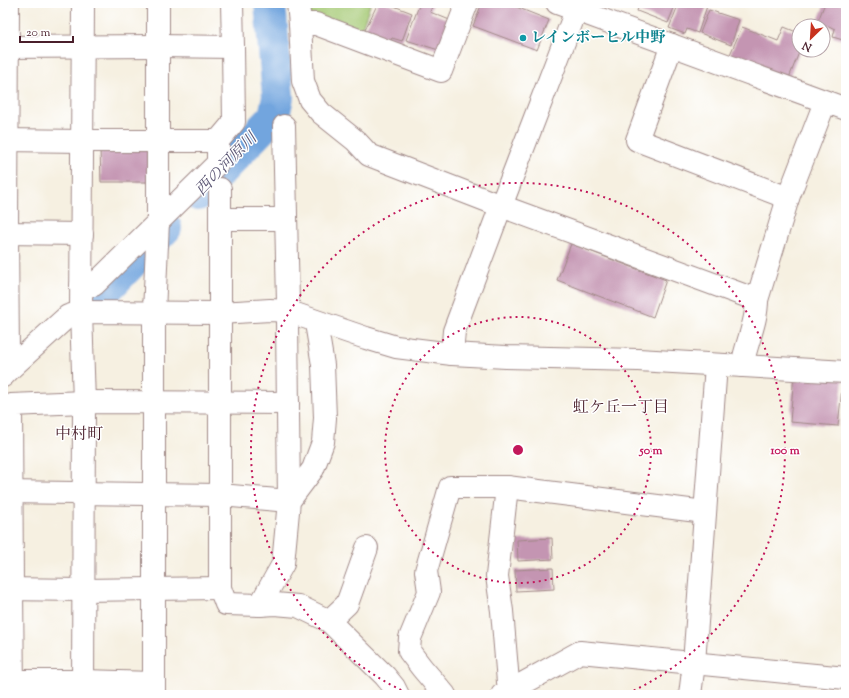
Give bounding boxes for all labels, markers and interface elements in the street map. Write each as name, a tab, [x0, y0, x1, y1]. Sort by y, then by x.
scale bar	[20, 18, 73, 44]
north arrow	[791, 18, 831, 58]
text: 20 m	[26, 24, 51, 42]
place label: レインボーヒル中野	[531, 28, 666, 49]
marker: レインボーヒル中野	[518, 33, 528, 43]
text: N	[800, 37, 815, 56]
water label: 西の河原川	[191, 127, 264, 202]
district label: 虹ケ丘一丁目	[573, 397, 669, 420]
district label: 中村町	[55, 424, 103, 447]
text: 50 m	[639, 442, 663, 460]
text: 100 m	[769, 442, 800, 460]
centre of rings	[511, 443, 525, 457]

